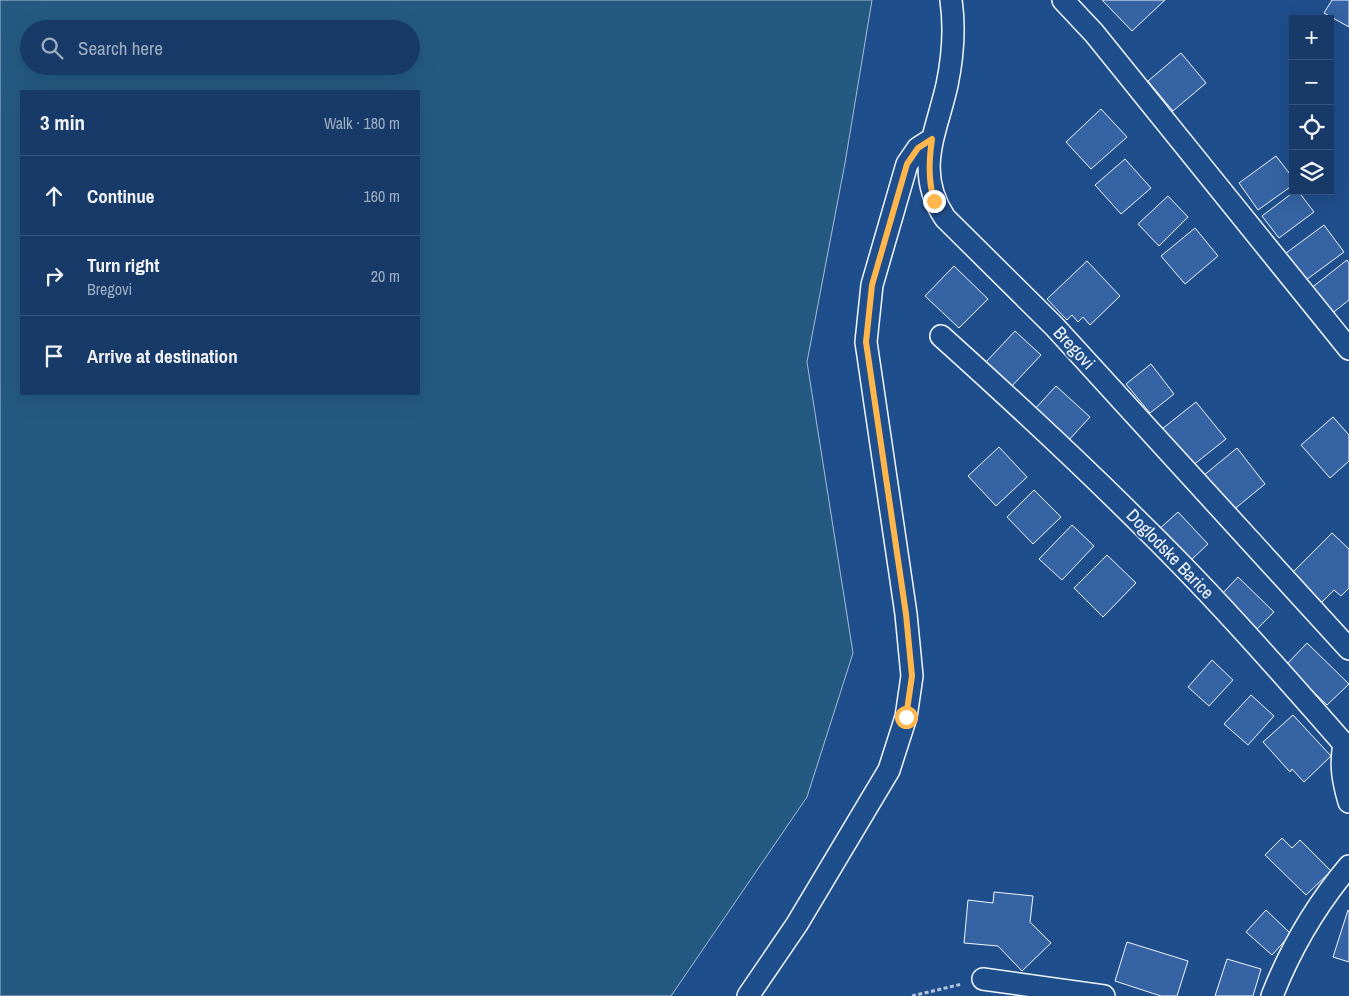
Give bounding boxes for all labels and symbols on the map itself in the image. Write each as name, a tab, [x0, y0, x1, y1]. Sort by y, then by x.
route end	[923, 190, 946, 213]
street label: Bregovi	[1048, 321, 1101, 375]
street label: Doglodske Barice	[1121, 503, 1220, 604]
route start	[895, 706, 918, 729]

